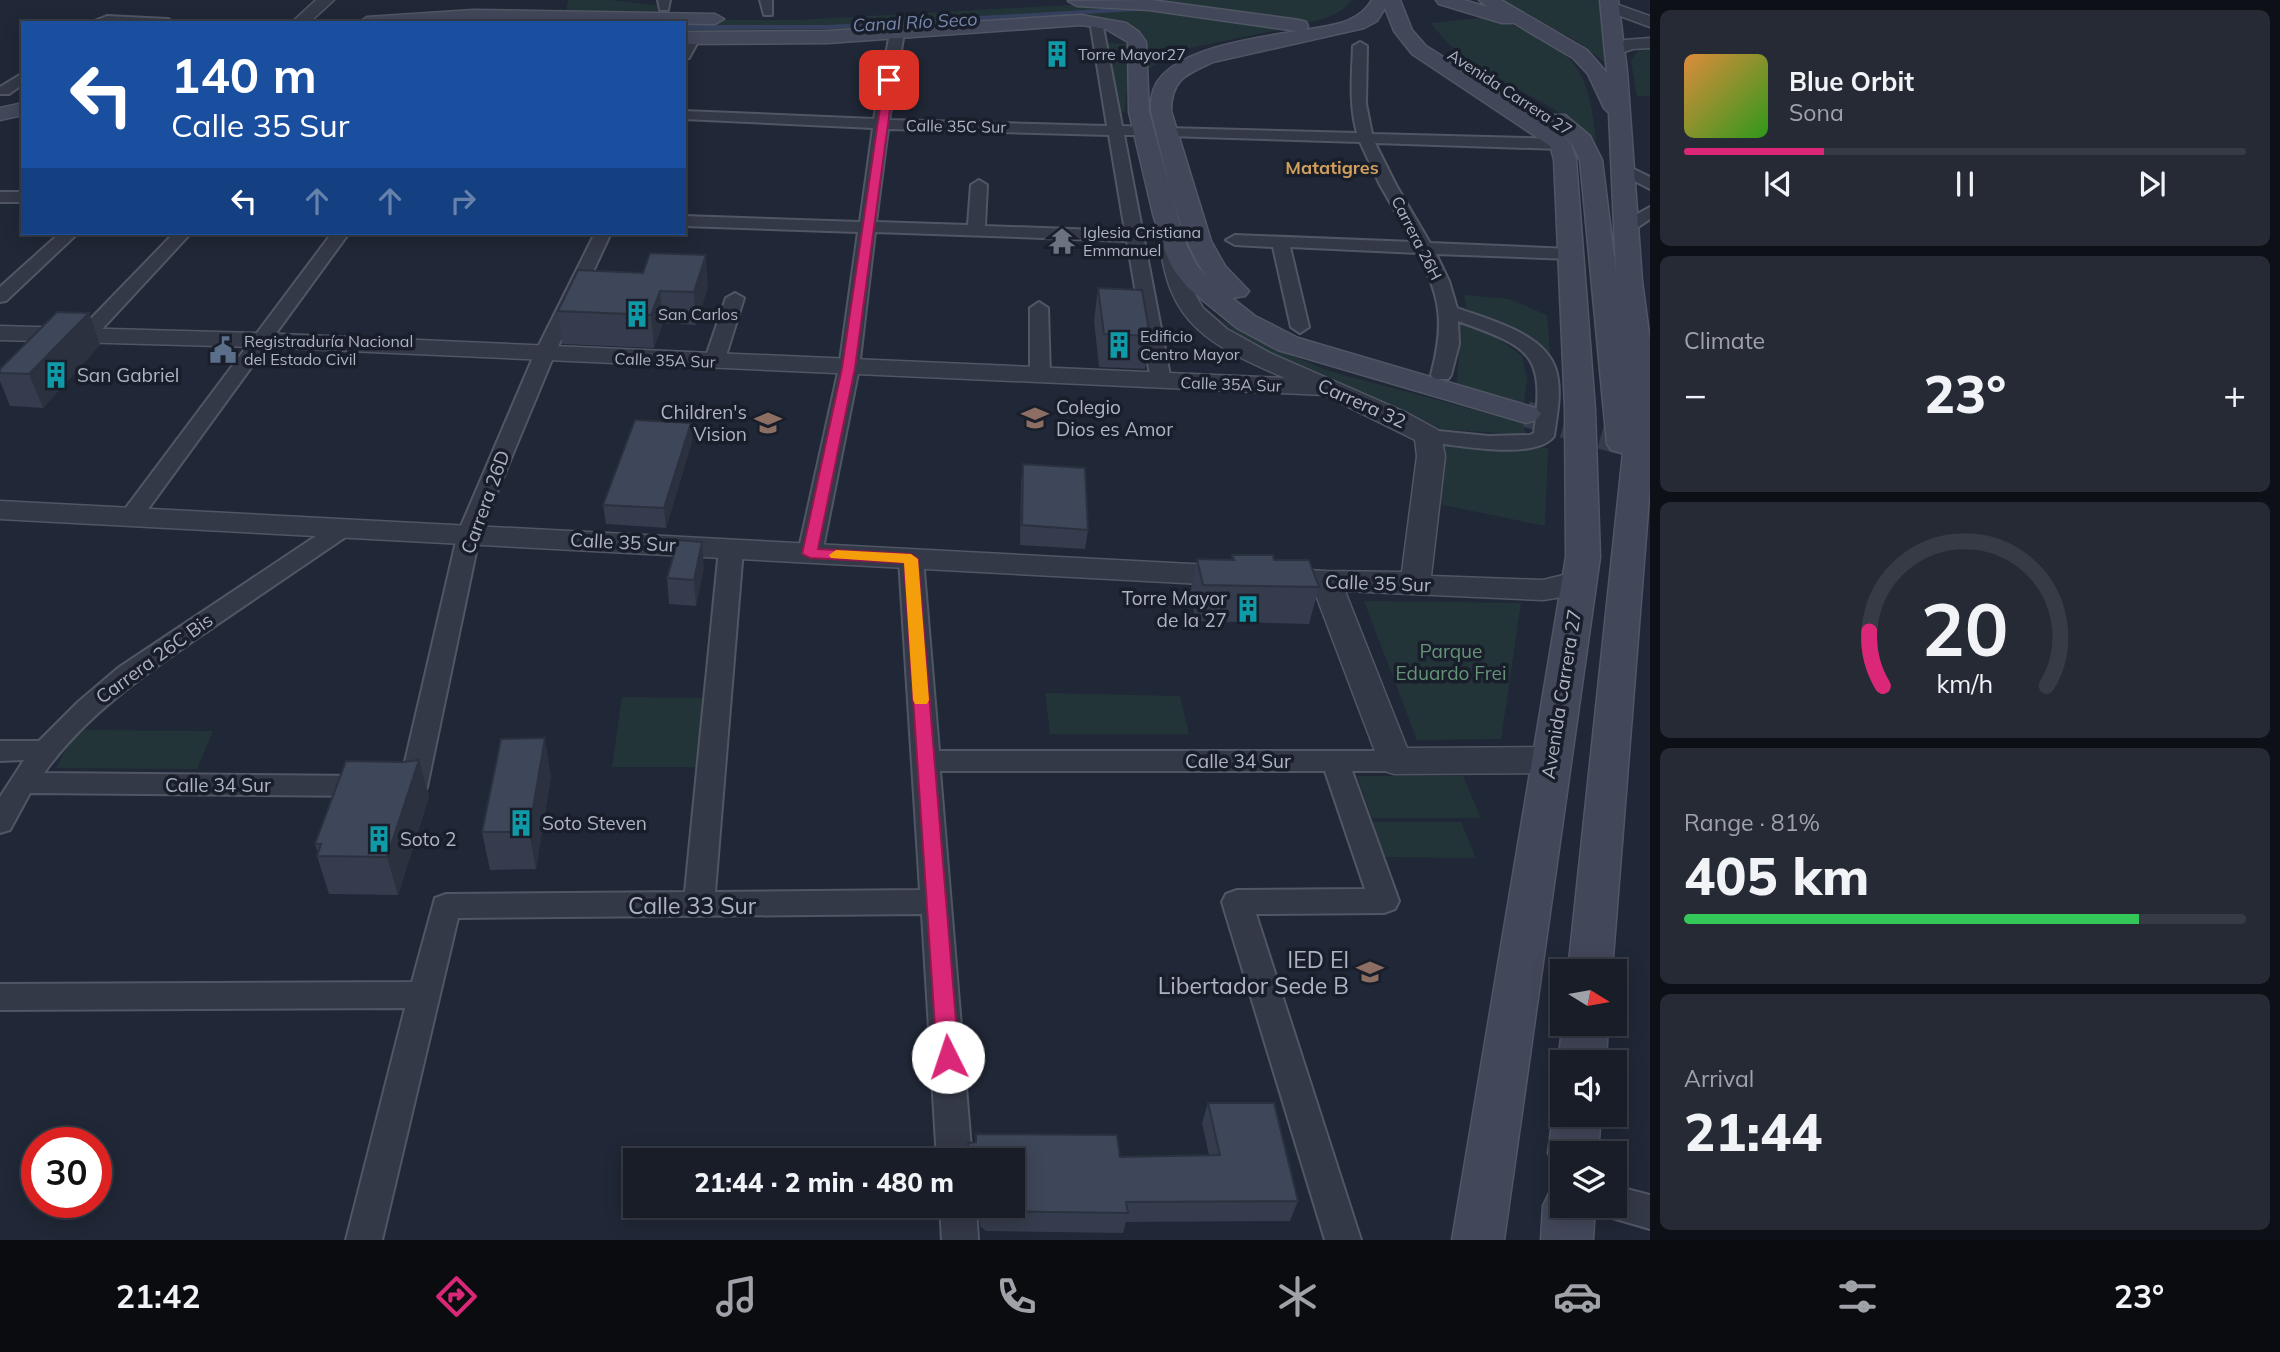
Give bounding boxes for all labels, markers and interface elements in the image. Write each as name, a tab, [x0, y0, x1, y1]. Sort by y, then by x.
water label: Canal Río Seco	[852, 7, 978, 37]
building icon: Torre Mayor27	[1042, 39, 1072, 69]
text: 140 m	[171, 44, 317, 105]
place label: Torre Mayor27	[1078, 44, 1186, 64]
street label: Avenida Carrera 27	[1444, 44, 1576, 140]
icon: left	[56, 49, 147, 140]
pin	[859, 50, 919, 110]
icon: arrive	[870, 61, 908, 99]
text: Blue Orbit	[1789, 65, 1914, 98]
text: Sona	[1789, 98, 1844, 127]
text: Calle 35 Sur	[171, 105, 349, 145]
street label: Calle 35C Sur	[906, 115, 1006, 137]
district label: Matatigres	[1285, 156, 1379, 179]
icon: previous	[1759, 165, 1797, 203]
icon: pause	[1946, 165, 1984, 203]
icon: next	[2133, 165, 2171, 203]
icon: left	[225, 182, 263, 220]
icon: ahead	[298, 182, 336, 220]
icon: ahead	[371, 182, 409, 220]
icon: right	[444, 182, 482, 220]
street label: Carrera 26H	[1387, 193, 1447, 283]
place label: Iglesia Cristiana Emmanuel	[1083, 222, 1201, 260]
temple icon: Iglesia Cristiana Emmanuel	[1047, 226, 1077, 256]
building icon: San Carlos	[622, 299, 652, 329]
place label: San Carlos	[658, 304, 738, 324]
place label: Edificio Centro Mayor	[1140, 326, 1240, 364]
text: Climate	[1684, 326, 1765, 355]
building icon: Edificio Centro Mayor	[1104, 330, 1134, 360]
place label: Registraduría Nacional del Estado Civil	[244, 331, 413, 369]
public building icon: Registraduría Nacional del Estado Civil	[208, 335, 238, 365]
street label: Calle 35A Sur	[614, 348, 716, 372]
building icon: San Gabriel	[41, 360, 71, 390]
text: 23°	[1924, 361, 2006, 426]
place label: San Gabriel	[77, 363, 179, 387]
text: −	[1684, 370, 1707, 418]
text: +	[2223, 370, 2246, 418]
street label: Calle 35A Sur	[1180, 372, 1282, 396]
street label: Carrera 32	[1314, 373, 1410, 433]
place label: Colegio Dios es Amor	[1056, 395, 1173, 441]
place label: Children's Vision	[661, 400, 747, 446]
school or university icon: Colegio Dios es Amor	[1020, 403, 1050, 433]
school or university icon: Children's Vision	[753, 408, 783, 438]
street label: Carrera 26D	[455, 447, 515, 557]
street label: Calle 35 Sur	[569, 527, 677, 557]
street label: Calle 35 Sur	[1325, 569, 1431, 597]
text: 20	[1921, 583, 2009, 674]
place label: Torre Mayor de la 27	[1122, 586, 1227, 632]
building icon: Torre Mayor de la 27	[1233, 594, 1263, 624]
street label: Carrera 26C Bis	[91, 607, 217, 709]
street label: Avenida Carrera 27	[1536, 608, 1586, 780]
park label: Parque Eduardo Frei	[1396, 639, 1506, 685]
text: km/h	[1937, 668, 1993, 699]
street label: Calle 34 Sur	[1185, 749, 1291, 773]
street label: Calle 34 Sur	[165, 773, 271, 797]
building icon: Soto Steven	[506, 808, 536, 838]
text: Range · 81%	[1684, 808, 1820, 837]
place label: Soto Steven	[542, 811, 647, 835]
building icon: Soto 2	[364, 824, 394, 854]
place label: Soto 2	[400, 827, 456, 851]
text: 405 km	[1684, 843, 1869, 908]
street label: Calle 33 Sur	[628, 891, 757, 920]
place label: IED El Libertador Sede B	[1158, 945, 1349, 1000]
school or university icon: IED El Libertador Sede B	[1355, 957, 1385, 987]
north arrow	[1550, 959, 1628, 1036]
map controls	[1550, 959, 1627, 1218]
position arrow	[911, 1020, 985, 1094]
button: sound	[1550, 1050, 1627, 1127]
text: Arrival	[1684, 1064, 1754, 1093]
text: 21:44	[1684, 1099, 1822, 1164]
speed limit sign: 30	[21, 1127, 112, 1218]
button: layers	[1550, 1141, 1627, 1218]
text: 21:44 · 2 min · 480 m	[694, 1166, 954, 1199]
icon: directions	[432, 1272, 481, 1321]
icon: music	[712, 1272, 761, 1321]
icon: phone	[992, 1272, 1041, 1321]
icon: climate	[1273, 1272, 1322, 1321]
icon: car	[1553, 1272, 1602, 1321]
icon: filters	[1833, 1272, 1882, 1321]
text: 21:42	[116, 1276, 200, 1316]
text: 23°	[2114, 1276, 2164, 1316]

